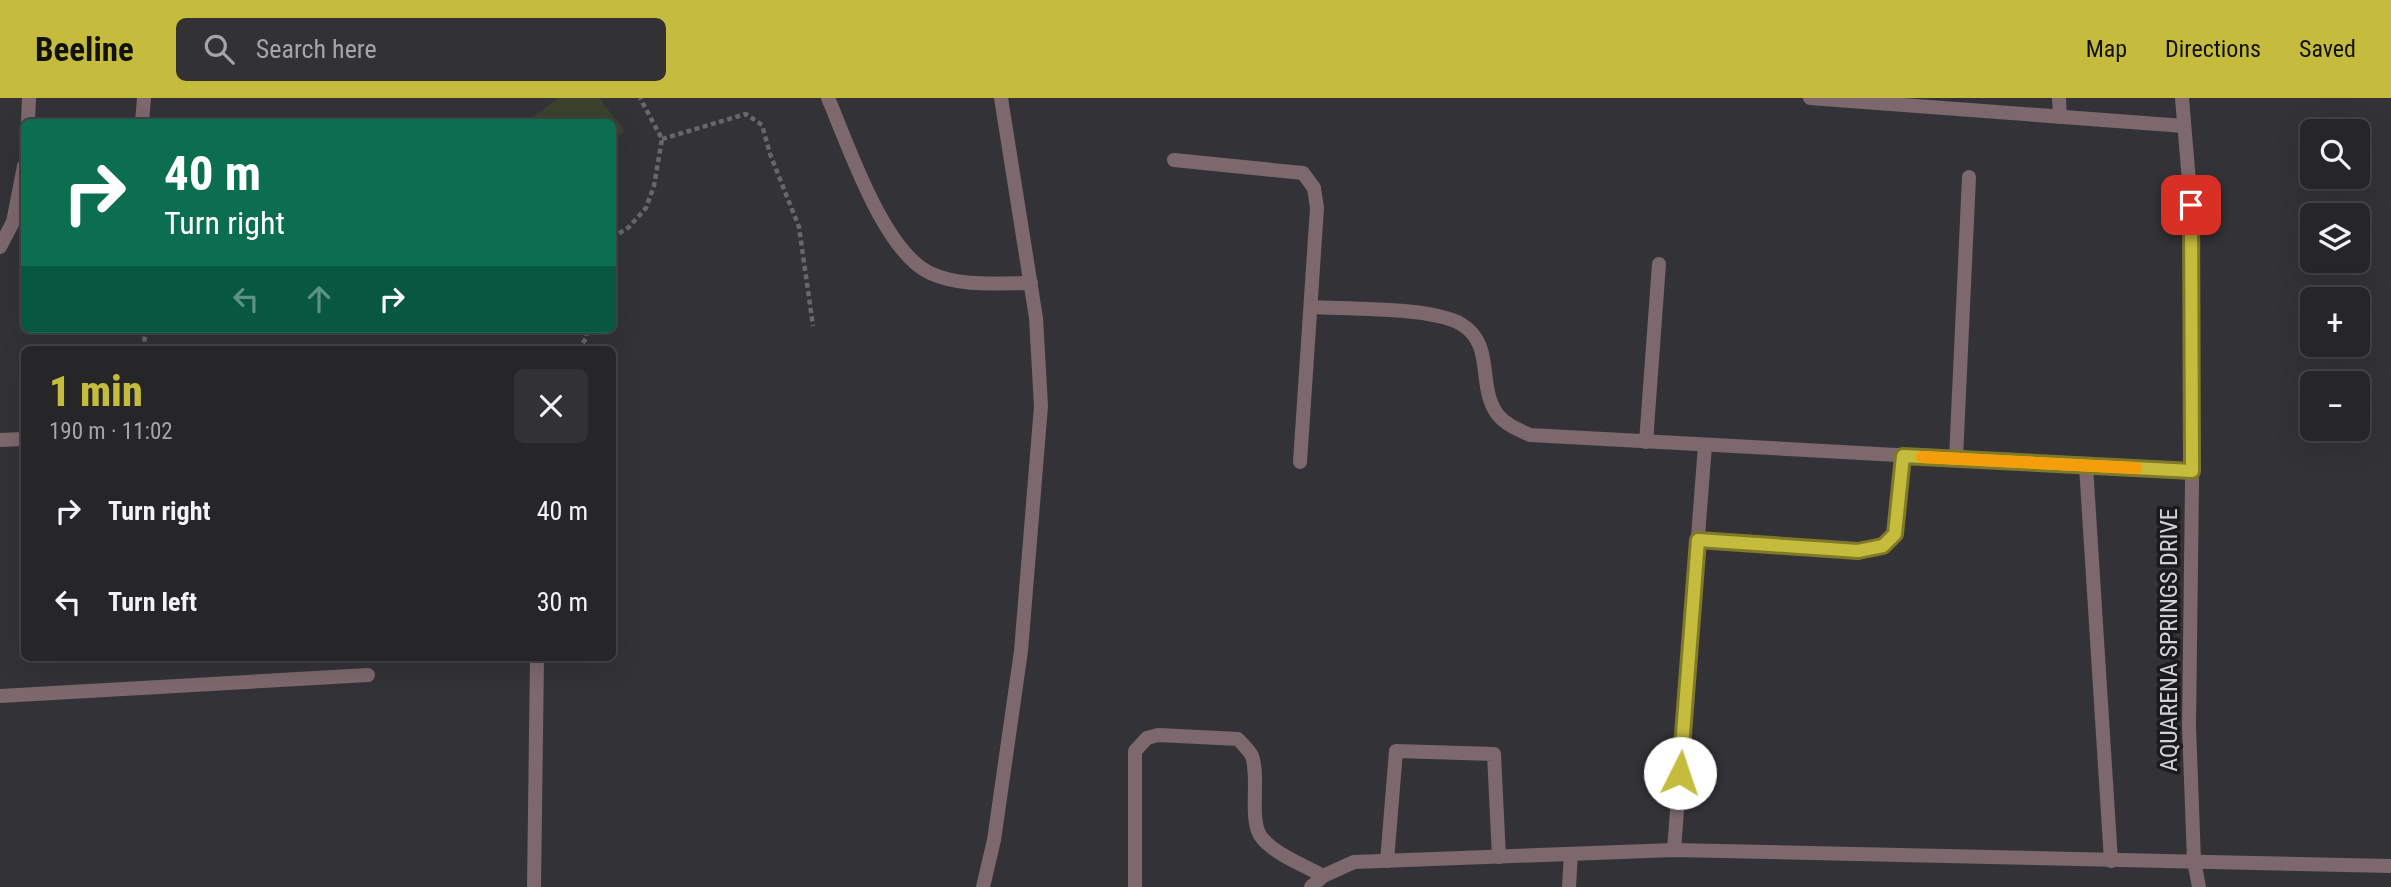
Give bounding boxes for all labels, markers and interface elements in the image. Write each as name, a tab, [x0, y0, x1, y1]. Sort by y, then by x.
search box	[176, 18, 666, 81]
text: Beeline	[35, 30, 134, 69]
icon: search	[200, 30, 238, 68]
text: Search here	[256, 34, 377, 64]
text: Map	[2086, 35, 2127, 63]
text: Directions	[2165, 35, 2261, 63]
text: Saved	[2299, 35, 2356, 63]
map controls	[2300, 119, 2370, 441]
button: search	[2300, 119, 2370, 189]
text: 40 m	[164, 145, 261, 202]
icon: right	[49, 147, 140, 238]
pin	[2161, 175, 2221, 235]
icon: arrive	[2172, 186, 2210, 224]
button: layers	[2300, 203, 2370, 273]
text: Turn right	[164, 204, 285, 242]
icon: left	[227, 280, 265, 318]
icon: ahead	[300, 280, 338, 318]
icon: right	[373, 280, 411, 318]
button: +	[2300, 287, 2370, 357]
text: 1 min	[49, 367, 143, 416]
button: close	[514, 369, 588, 443]
button: −	[2300, 371, 2370, 441]
text: 190 m · 11:02	[49, 418, 173, 445]
icon: right	[49, 492, 87, 530]
text: Turn right	[108, 496, 210, 526]
text: 40 m	[537, 496, 588, 526]
street label: AQUARENA SPRINGS DRIVE	[2155, 508, 2183, 772]
icon: left	[49, 583, 87, 621]
text: Turn left	[108, 587, 197, 617]
text: 30 m	[537, 587, 588, 617]
position arrow	[1643, 736, 1717, 810]

